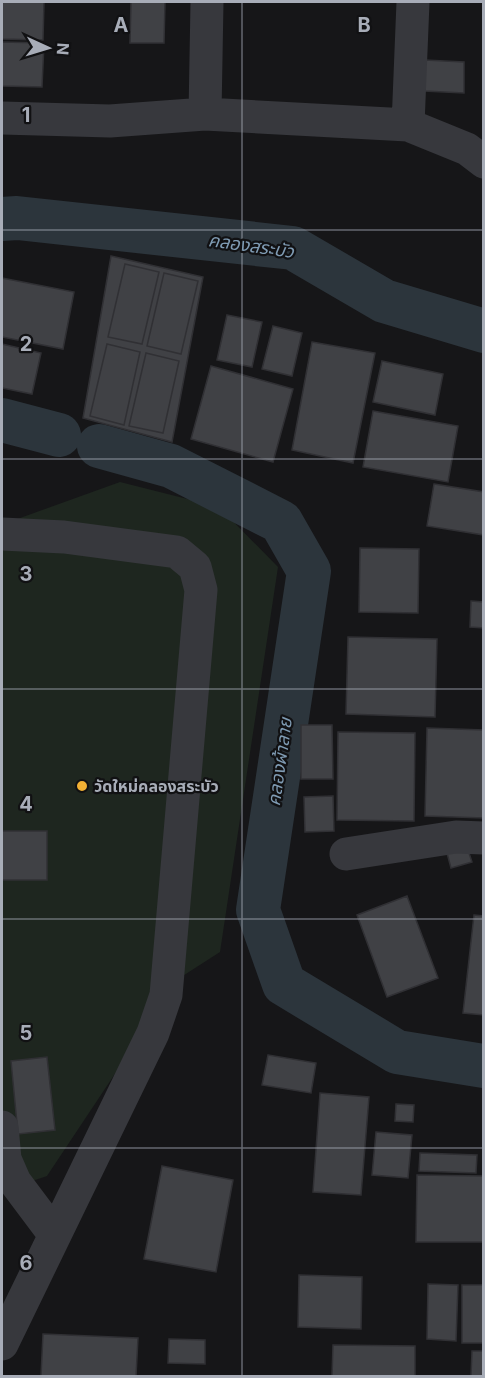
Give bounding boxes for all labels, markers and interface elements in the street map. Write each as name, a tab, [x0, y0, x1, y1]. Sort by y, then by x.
text: A	[114, 13, 129, 37]
text: B	[357, 13, 371, 37]
north arrow	[18, 18, 78, 78]
text: N	[53, 42, 73, 56]
text: 1	[22, 103, 30, 127]
water label: คลองสระบัว	[207, 229, 296, 262]
text: 2	[20, 332, 32, 356]
text: 3	[20, 562, 32, 586]
water label: คลองผ้าลาย	[263, 715, 296, 807]
place label: วัดใหม่คลองสระบัว	[94, 776, 219, 796]
marker: วัดใหม่คลองสระบัว	[75, 779, 89, 793]
text: 4	[19, 792, 33, 816]
text: 5	[20, 1021, 32, 1045]
text: 6	[20, 1251, 33, 1275]

